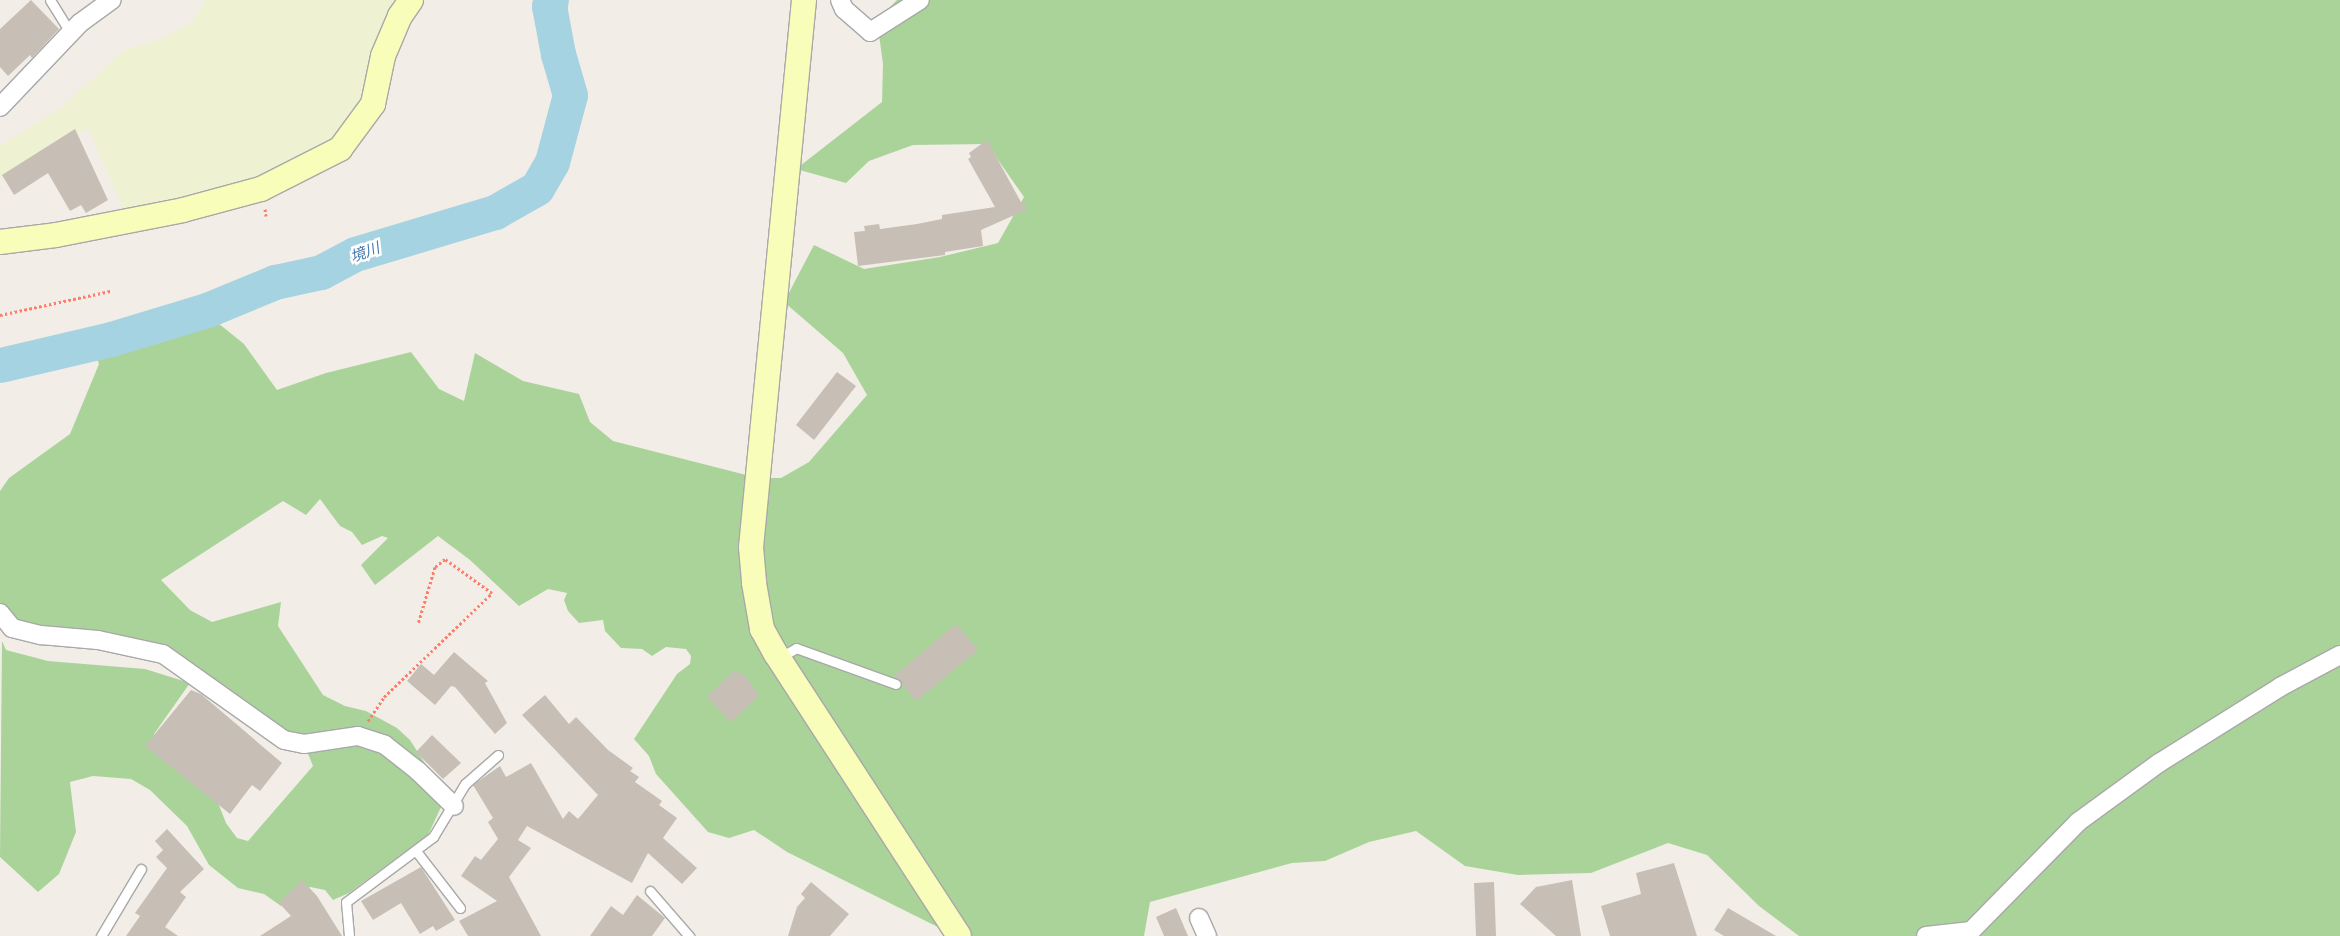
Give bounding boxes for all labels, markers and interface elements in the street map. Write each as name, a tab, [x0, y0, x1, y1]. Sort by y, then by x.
water label: 境川	[348, 239, 382, 267]

